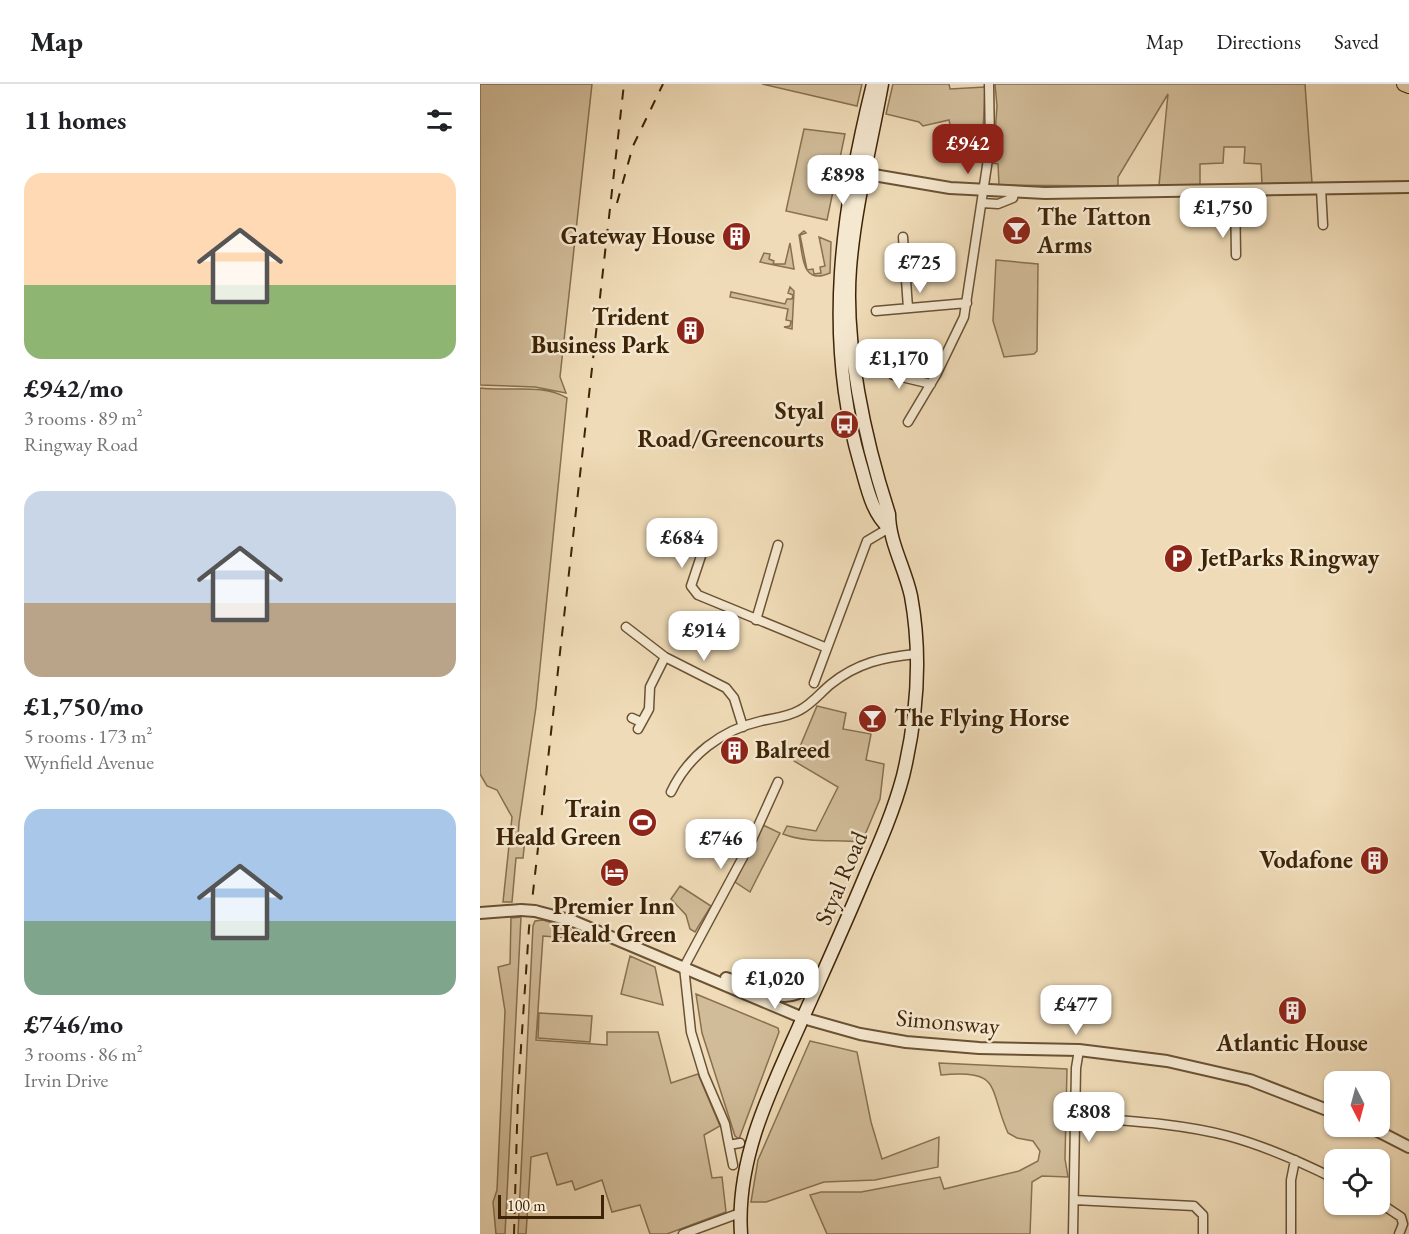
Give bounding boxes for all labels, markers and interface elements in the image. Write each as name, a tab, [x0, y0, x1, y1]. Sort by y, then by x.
text: Map	[30, 23, 83, 59]
text: Map	[1146, 28, 1183, 55]
text: Directions	[1216, 28, 1301, 55]
text: Saved	[1334, 28, 1379, 55]
text: 11 homes	[24, 103, 126, 137]
icon: filters	[423, 104, 456, 137]
pin: £942	[932, 124, 1004, 175]
text: £942	[946, 130, 990, 156]
pin: £898	[807, 155, 879, 206]
text: £898	[821, 161, 865, 187]
pin: £1,750	[1174, 188, 1272, 239]
text: £1,750	[1194, 194, 1252, 220]
place label: The Tatton Arms	[1036, 201, 1152, 260]
icon: home	[186, 212, 294, 320]
bar icon: The Tatton Arms	[1000, 215, 1032, 247]
place label: Gateway House	[561, 220, 715, 252]
building icon: Gateway House	[720, 220, 752, 252]
pin: £725	[884, 243, 956, 294]
text: £725	[898, 249, 942, 275]
place label: Trident Business Park	[531, 301, 670, 360]
building icon: Trident Business Park	[674, 315, 706, 347]
pin: £1,170	[850, 339, 948, 390]
text: £1,170	[870, 345, 928, 371]
text: £942/mo	[24, 371, 123, 405]
place label: Styal Road/Greencourts	[637, 395, 824, 454]
text: 3 rooms · 89 m²	[24, 405, 143, 431]
bus stop icon: Styal Road/Greencourts	[829, 409, 861, 441]
text: Ringway Road	[24, 431, 138, 457]
pin: £684	[646, 518, 718, 569]
text: £684	[660, 524, 704, 550]
icon: home	[186, 530, 294, 638]
parking icon: JetParks Ringway	[1163, 542, 1195, 574]
place label: JetParks Ringway	[1198, 542, 1380, 574]
pin: £914	[668, 611, 740, 662]
text: £914	[682, 617, 726, 643]
text: £1,750/mo	[24, 689, 143, 723]
bar icon: The Flying Horse	[857, 702, 889, 734]
place label: The Flying Horse	[894, 702, 1069, 734]
text: 5 rooms · 173 m²	[24, 723, 152, 749]
building icon: Balreed	[718, 734, 750, 766]
place label: Balreed	[755, 734, 831, 765]
text: Wynfield Avenue	[24, 749, 154, 775]
place label: Train Heald Green	[496, 793, 621, 852]
sports icon: Train Heald Green	[626, 807, 658, 839]
pin: £746	[685, 819, 757, 870]
text: £746	[699, 825, 743, 851]
street label: Styal Road	[807, 825, 875, 930]
place label: Vodafone	[1259, 844, 1353, 875]
building icon: Vodafone	[1358, 844, 1390, 876]
icon: home	[186, 848, 294, 956]
hotel icon: Premier Inn Heald Green	[598, 857, 630, 889]
place label: Premier Inn Heald Green	[551, 890, 677, 949]
pin: £1,020	[726, 959, 824, 1010]
text: £1,020	[746, 965, 804, 991]
pin: £477	[1040, 985, 1112, 1036]
text: £477	[1054, 991, 1098, 1017]
building icon: Atlantic House	[1276, 994, 1308, 1026]
street label: Simonsway	[895, 1002, 1002, 1042]
text: £746/mo	[24, 1007, 123, 1041]
place label: Atlantic House	[1215, 1027, 1368, 1058]
text: 3 rooms · 86 m²	[24, 1041, 143, 1067]
text: Irvin Drive	[24, 1067, 108, 1093]
north arrow	[1324, 1071, 1390, 1137]
map controls	[1324, 1071, 1390, 1215]
pin: £808	[1053, 1092, 1125, 1143]
text: £808	[1067, 1098, 1111, 1124]
button: locate	[1324, 1149, 1390, 1215]
scale bar	[498, 1192, 604, 1220]
text: 100 m	[507, 1195, 546, 1216]

